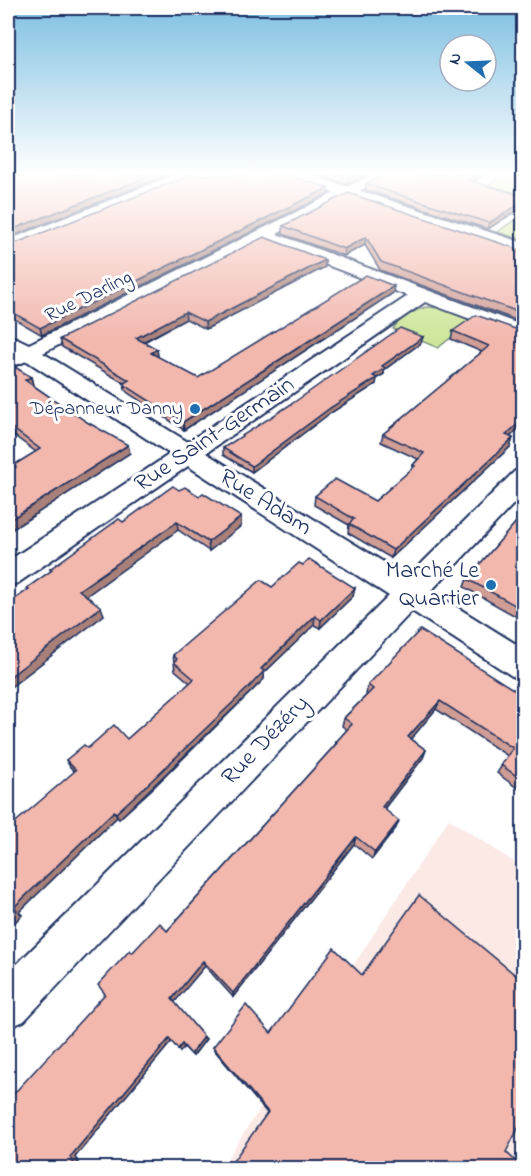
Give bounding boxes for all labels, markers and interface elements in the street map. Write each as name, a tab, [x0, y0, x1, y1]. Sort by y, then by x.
north arrow	[438, 33, 498, 93]
text: N	[443, 50, 469, 68]
street label: Rue Darling	[40, 263, 138, 332]
street label: Rue Saint-Germain	[128, 368, 302, 502]
place label: Dépanneur Danny	[29, 395, 183, 424]
marker: Dépanneur Danny	[188, 402, 202, 416]
street label: Rue Adam	[212, 461, 318, 545]
place label: Marché Le Quartier	[386, 554, 480, 617]
marker: Marché Le Quartier	[484, 578, 498, 592]
street label: Rue Dézéry	[214, 688, 319, 795]

